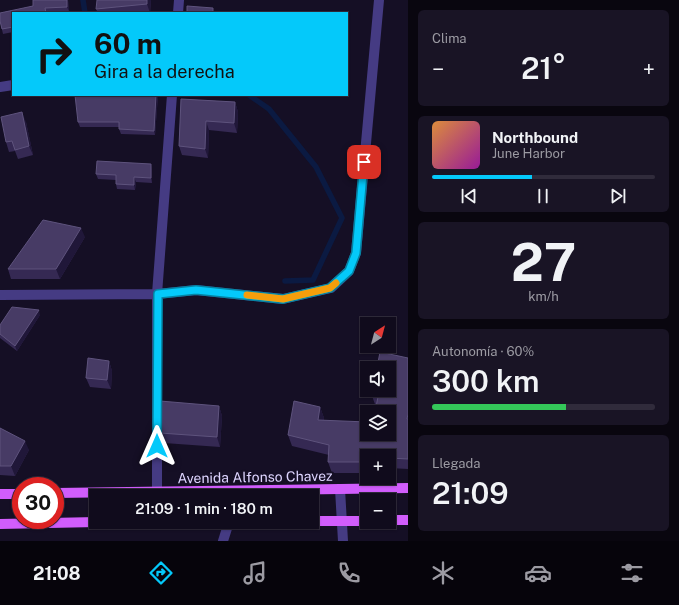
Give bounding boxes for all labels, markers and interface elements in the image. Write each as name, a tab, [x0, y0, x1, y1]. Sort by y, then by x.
text: 60 m	[94, 27, 162, 60]
icon: right	[28, 28, 80, 80]
text: Clima	[432, 31, 467, 46]
text: 21°	[521, 50, 566, 86]
text: −	[432, 56, 444, 82]
text: +	[643, 56, 655, 82]
text: Gira a la derecha	[94, 61, 235, 82]
text: Northbound	[492, 129, 578, 146]
pin	[347, 145, 381, 179]
text: June Harbor	[492, 146, 565, 161]
icon: arrive	[353, 151, 375, 173]
icon: previous	[458, 185, 480, 207]
icon: pause	[532, 185, 554, 207]
icon: next	[607, 185, 629, 207]
text: 27	[511, 232, 576, 293]
text: km/h	[528, 289, 559, 304]
north arrow	[360, 317, 396, 353]
map controls	[360, 317, 396, 529]
text: Autonomía · 60%	[432, 344, 534, 359]
button: sound	[360, 361, 396, 397]
text: 300 km	[432, 363, 540, 399]
button: layers	[360, 405, 396, 441]
position arrow	[136, 425, 178, 467]
button: +	[360, 449, 396, 485]
text: Llegada	[432, 456, 480, 471]
street label: Avenida Alfonso Chavez	[177, 468, 333, 486]
text: 21:09	[432, 475, 509, 511]
speed limit sign: 30	[12, 477, 64, 529]
button: −	[360, 493, 396, 529]
text: 21:09 · 1 min · 180 m	[135, 500, 273, 517]
icon: directions	[147, 559, 175, 587]
icon: music	[241, 559, 269, 587]
icon: phone	[335, 559, 363, 587]
icon: climate	[429, 559, 457, 587]
icon: car	[524, 559, 552, 587]
icon: filters	[618, 559, 646, 587]
text: 21:08	[33, 563, 81, 584]

